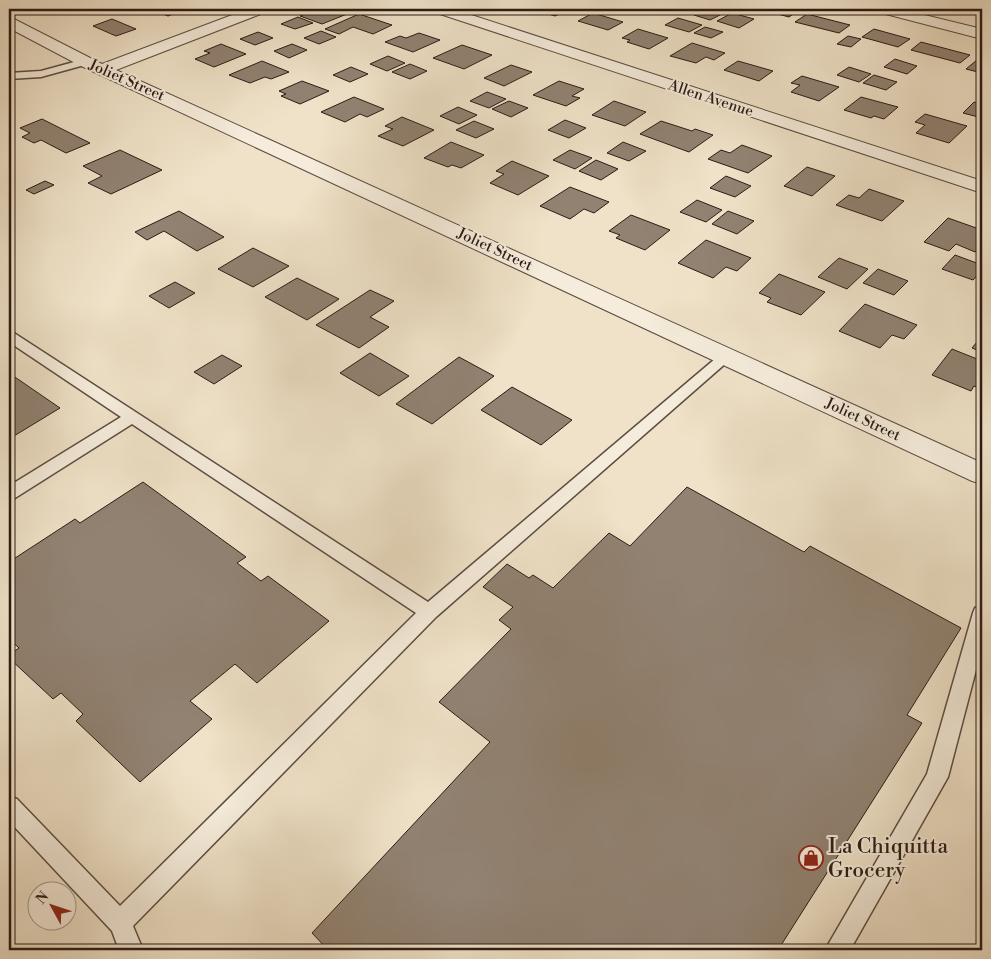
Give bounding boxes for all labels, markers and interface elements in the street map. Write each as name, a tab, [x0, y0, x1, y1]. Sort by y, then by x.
street label: Joliet Street	[85, 55, 168, 106]
street label: Allen Avenue	[665, 76, 756, 121]
street label: Joliet Street	[453, 223, 536, 275]
street label: Joliet Street	[821, 393, 904, 445]
place label: La Chiquitta Grocery	[828, 834, 949, 884]
shop icon: La Chiquitta Grocery	[798, 845, 824, 871]
north arrow	[28, 882, 78, 932]
text: N	[32, 888, 53, 908]

